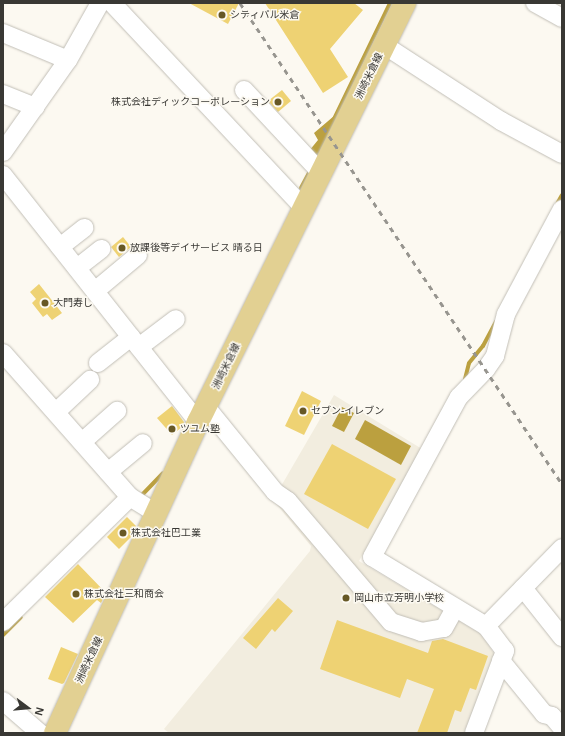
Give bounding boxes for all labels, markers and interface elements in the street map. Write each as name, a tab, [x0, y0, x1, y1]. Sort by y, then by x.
place label: シティパル米倉	[230, 9, 300, 21]
marker: シティパル米倉	[217, 10, 227, 20]
street label: 洲崎米倉線	[353, 51, 385, 101]
place label: 株式会社ディックコーポレーション	[110, 96, 270, 108]
marker: 株式会社ディックコーポレーション	[273, 97, 283, 107]
place label: 放課後等デイサービス 晴る日	[130, 242, 263, 254]
marker: 放課後等デイサービス 晴る日	[117, 243, 127, 253]
place label: 大門寿し	[53, 297, 93, 309]
marker: 大門寿し	[40, 298, 50, 308]
street label: 洲崎米倉線	[210, 341, 242, 391]
place label: セブン-イレブン	[311, 405, 384, 417]
marker: セブン-イレブン	[298, 406, 308, 416]
place label: ツユム塾	[180, 423, 220, 435]
marker: ツユム塾	[167, 424, 177, 434]
place label: 株式会社巴工業	[131, 527, 201, 539]
marker: 株式会社巴工業	[118, 528, 128, 538]
place label: 株式会社三和商会	[84, 588, 164, 600]
marker: 株式会社三和商会	[71, 589, 81, 599]
place label: 岡山市立芳明小学校	[354, 592, 444, 604]
marker: 岡山市立芳明小学校	[341, 593, 351, 603]
street label: 洲崎米倉線	[73, 635, 105, 685]
north arrow	[8, 688, 48, 728]
text: N	[33, 706, 46, 717]

